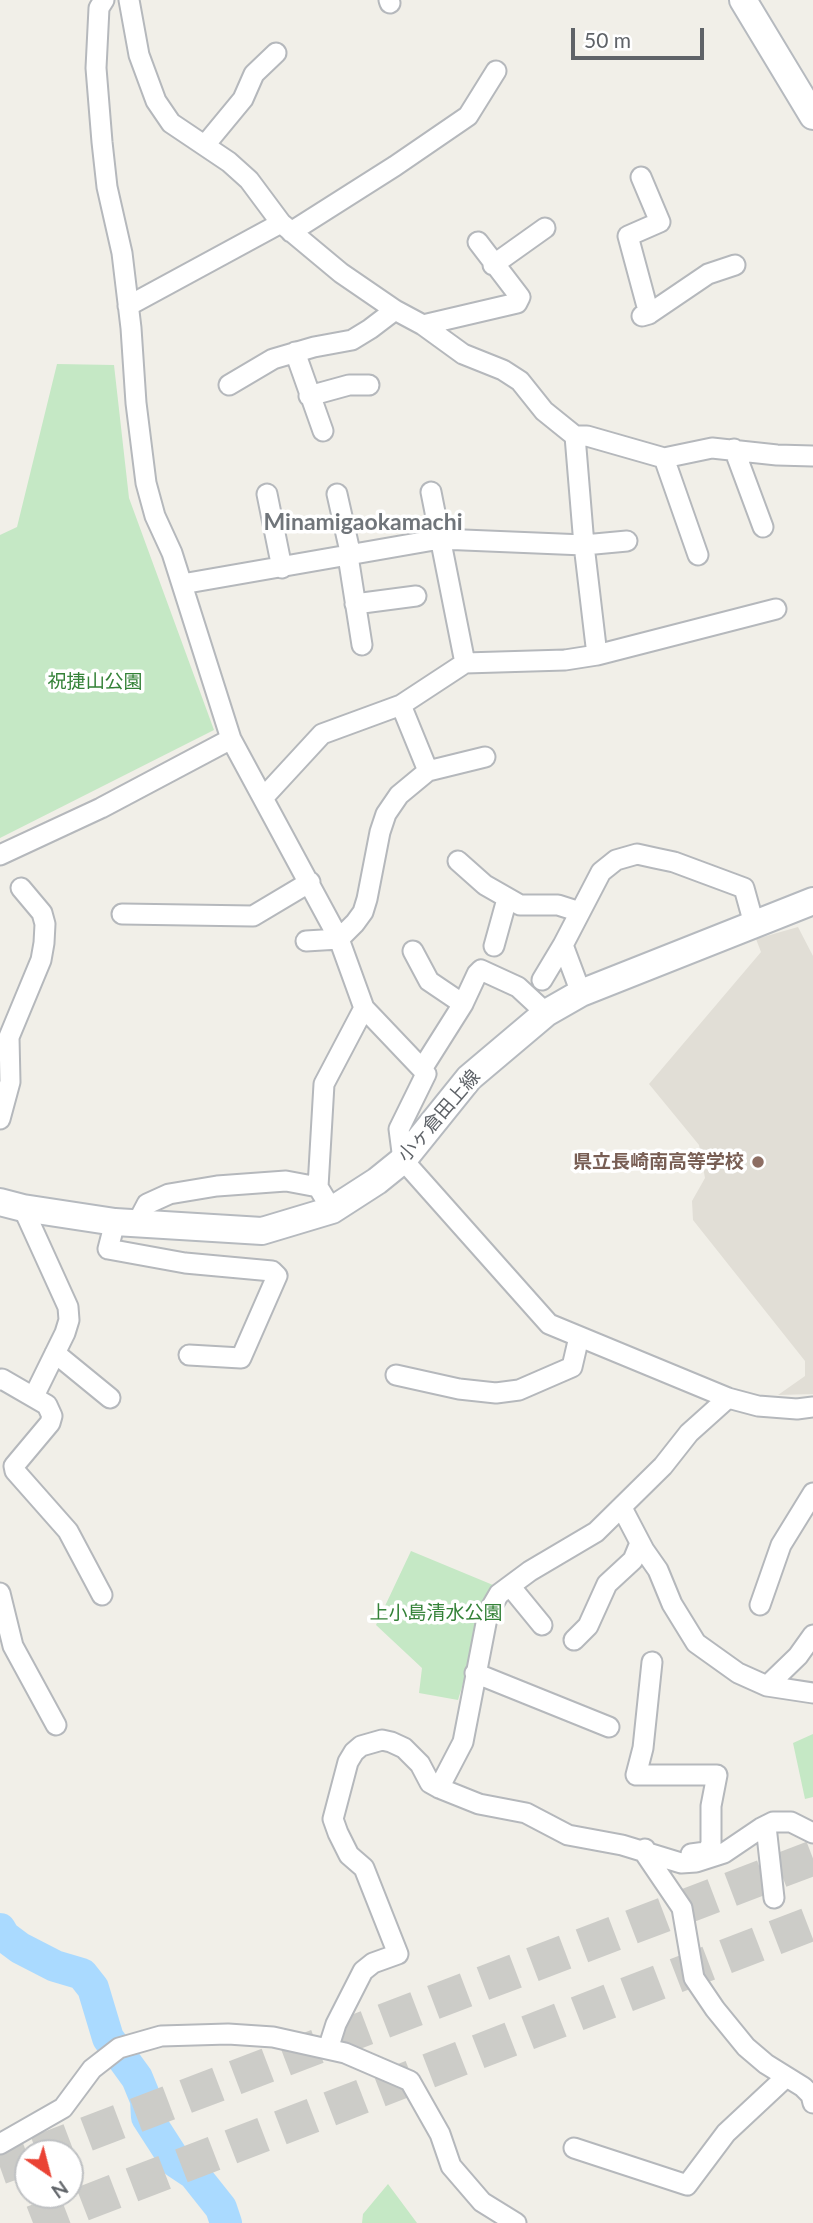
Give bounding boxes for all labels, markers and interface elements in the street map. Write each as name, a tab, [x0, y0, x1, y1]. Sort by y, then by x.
scale bar	[575, 14, 708, 58]
text: 50 m	[584, 27, 631, 52]
district label: Minamigaokamachi	[264, 509, 462, 537]
park label: 祝捷山公園	[48, 671, 142, 693]
street label: 小ヶ倉田上線	[393, 1066, 485, 1166]
place label: 県立長崎南高等学校	[573, 1151, 744, 1173]
marker: 県立長崎南高等学校	[750, 1154, 766, 1170]
park label: 上小島清水公園	[370, 1602, 502, 1624]
north arrow	[14, 2139, 84, 2209]
text: N	[48, 2176, 73, 2204]

